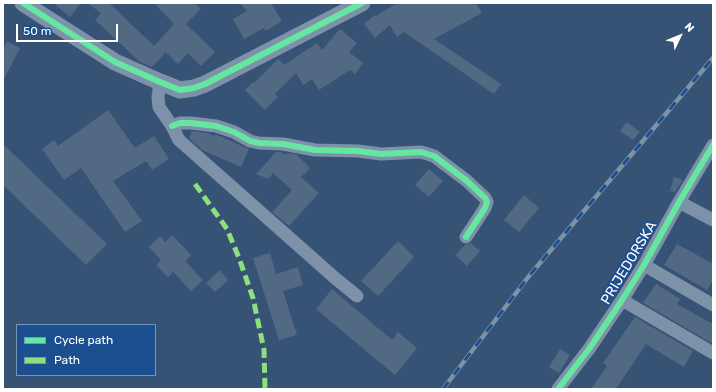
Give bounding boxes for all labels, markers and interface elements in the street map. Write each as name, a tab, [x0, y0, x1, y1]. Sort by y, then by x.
scale bar	[18, 16, 120, 42]
north arrow	[660, 16, 700, 56]
text: N	[682, 20, 697, 35]
text: 50 m	[23, 24, 51, 38]
street label: PRIJEDORSKA	[598, 218, 660, 308]
legend	[16, 324, 156, 376]
text: Cycle path	[54, 333, 113, 347]
text: Path	[54, 353, 80, 367]

